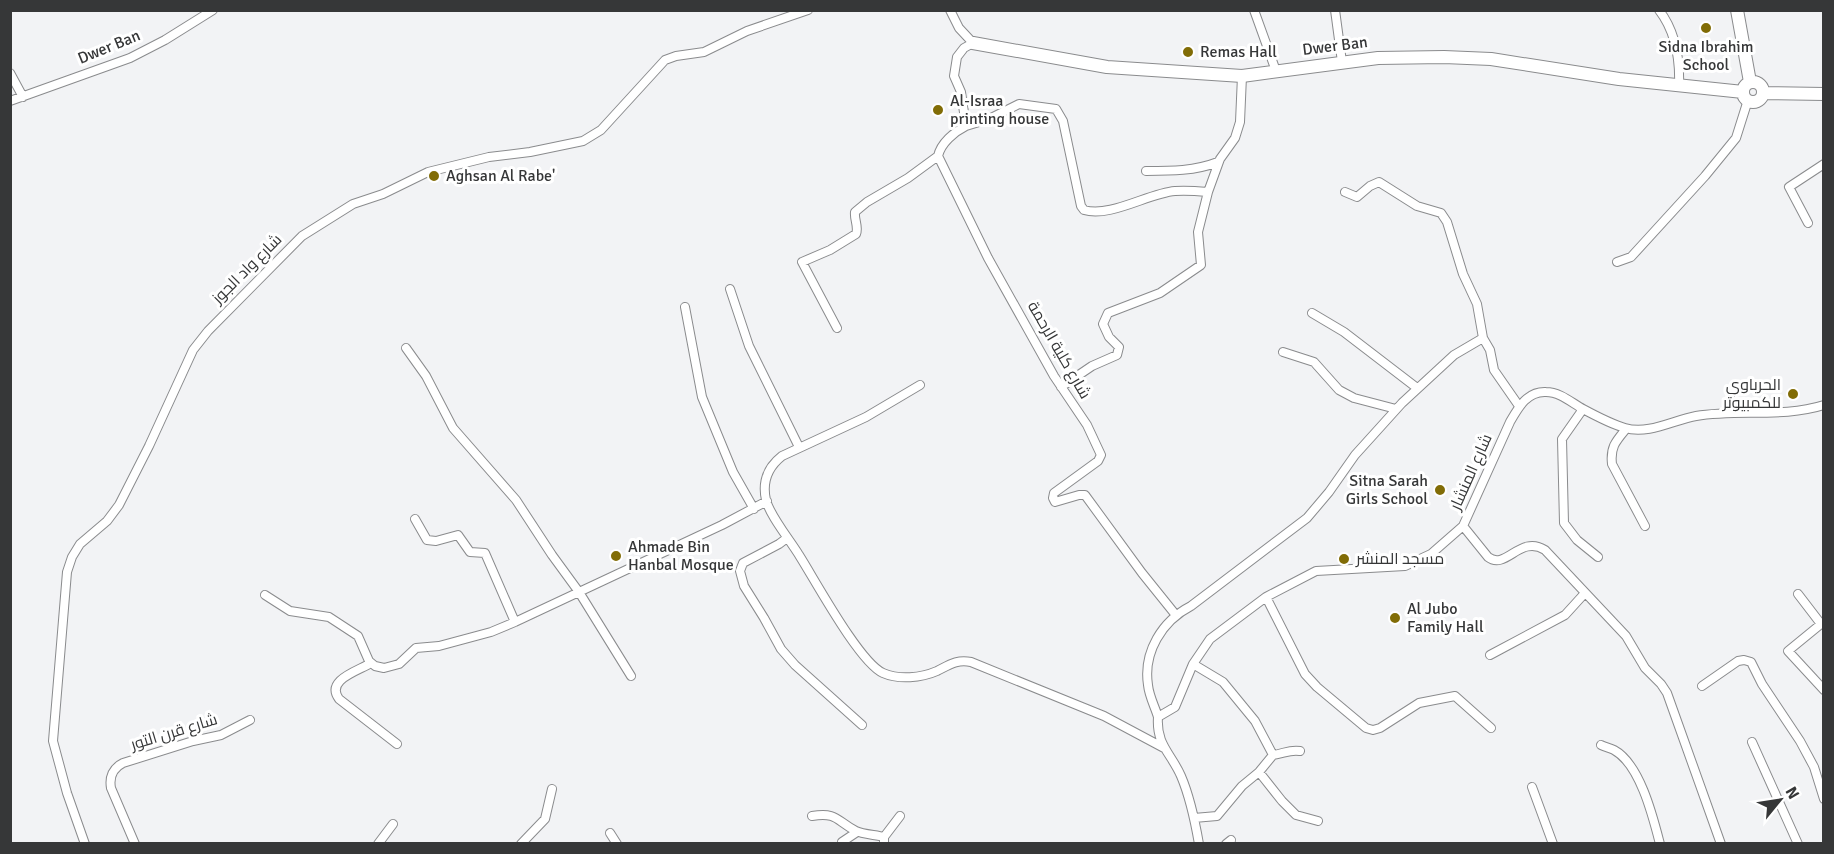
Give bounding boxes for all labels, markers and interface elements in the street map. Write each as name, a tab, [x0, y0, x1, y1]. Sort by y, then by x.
marker: Sidna Ibrahim School	[1699, 21, 1713, 35]
street label: Dwer Ban	[75, 25, 143, 69]
street label: Dwer Ban	[1301, 32, 1369, 60]
place label: Sidna Ibrahim School	[1659, 37, 1753, 75]
place label: Remas Hall	[1200, 42, 1277, 62]
marker: Remas Hall	[1181, 45, 1195, 59]
place label: Al-Israa printing house	[950, 91, 1049, 129]
marker: Al-Israa printing house	[931, 103, 945, 117]
place label: Aghsan Al Rabe'	[446, 166, 555, 186]
marker: Aghsan Al Rabe'	[427, 169, 441, 183]
street label: شارع واد الجوز	[207, 230, 287, 310]
street label: شارع كلية الرحمة	[1022, 298, 1095, 403]
place label: الحرباوي للكمبيوتر	[1722, 375, 1781, 413]
marker: الحرباوي للكمبيوتر	[1786, 387, 1800, 401]
street label: شارع المنشار	[1445, 431, 1498, 515]
place label: Sitna Sarah Girls School	[1346, 471, 1428, 509]
marker: Sitna Sarah Girls School	[1433, 483, 1447, 497]
place label: Ahmade Bin Hanbal Mosque	[628, 537, 734, 575]
marker: Ahmade Bin Hanbal Mosque	[609, 549, 623, 563]
place label: مسجد المنشر	[1355, 549, 1444, 569]
marker: مسجد المنشر	[1337, 552, 1351, 566]
place label: Al Jubo Family Hall	[1407, 599, 1484, 637]
marker: Al Jubo Family Hall	[1388, 611, 1402, 625]
street label: شارع قرن التور	[127, 709, 220, 756]
north arrow	[1750, 770, 1810, 830]
text: N	[1781, 783, 1804, 803]

